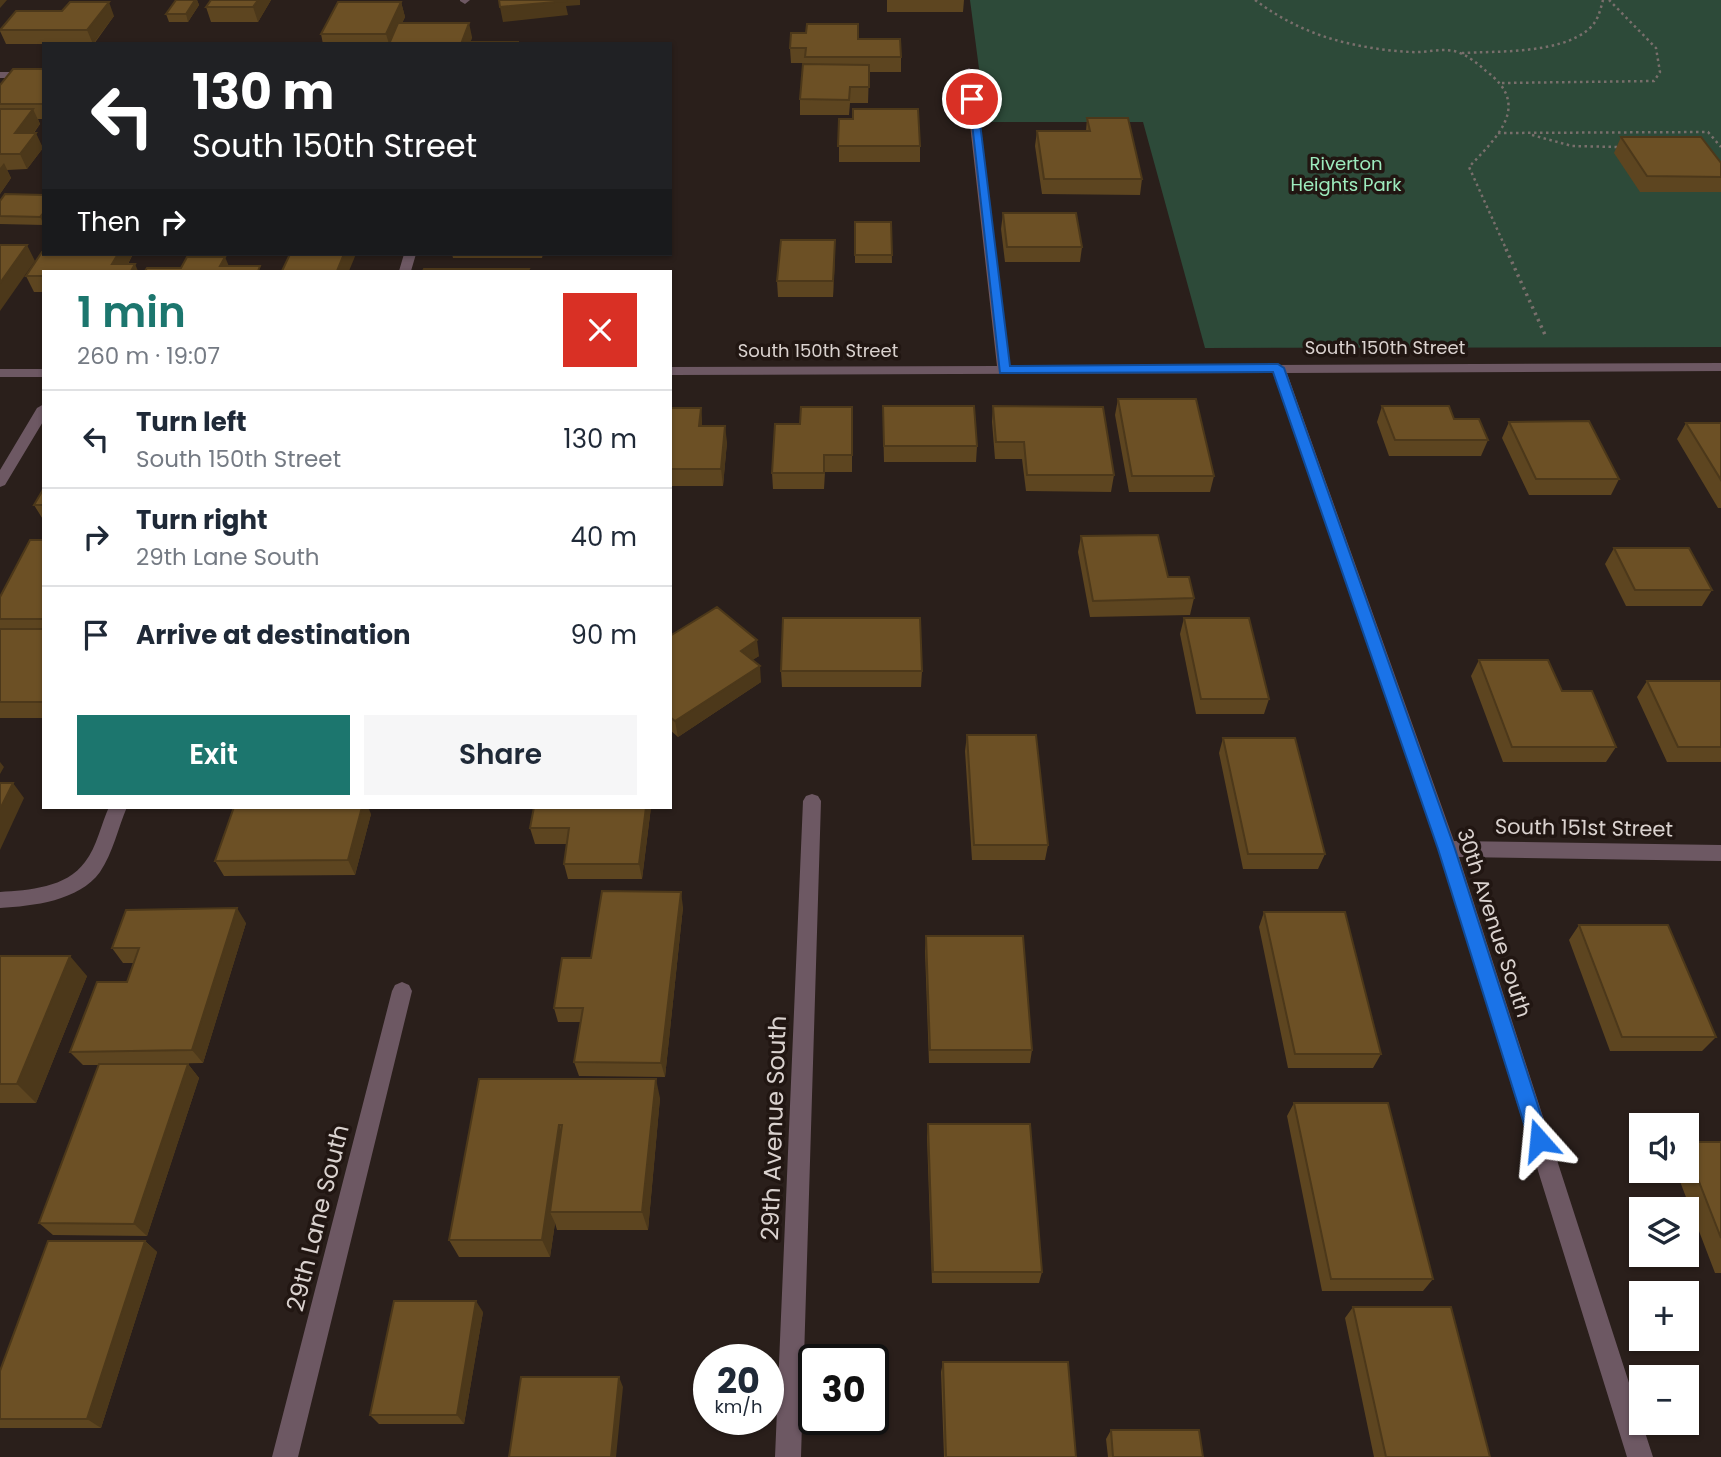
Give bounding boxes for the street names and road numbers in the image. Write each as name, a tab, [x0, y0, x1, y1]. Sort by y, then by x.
street label: South 150th Street	[1305, 335, 1465, 360]
street label: South 150th Street	[738, 338, 898, 363]
street label: South 151st Street	[1495, 811, 1673, 844]
street label: 30th Avenue South	[1450, 825, 1539, 1021]
street label: 29th Avenue South	[753, 1015, 794, 1241]
street label: 29th Lane South	[278, 1121, 357, 1315]

